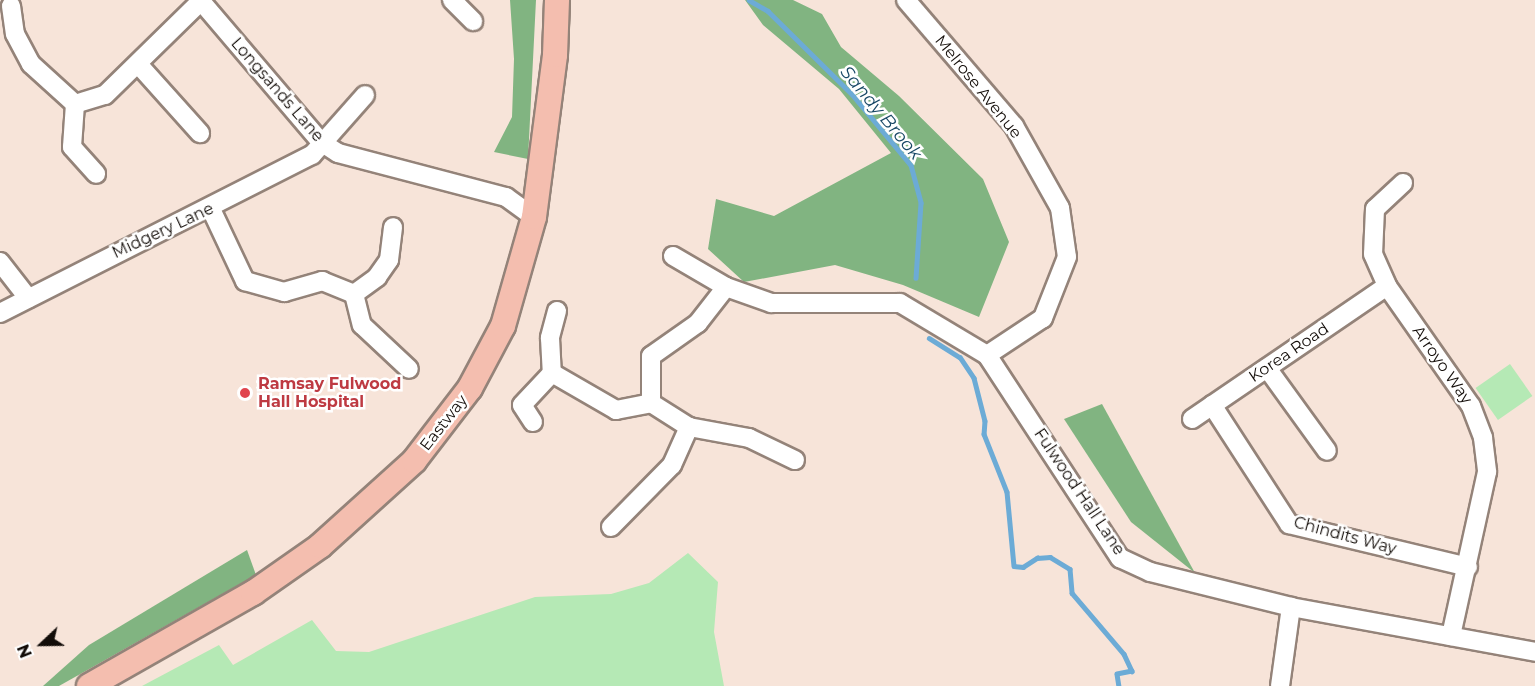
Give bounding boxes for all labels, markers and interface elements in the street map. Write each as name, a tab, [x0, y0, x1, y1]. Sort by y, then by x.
street label: Melrose Avenue	[930, 31, 1026, 143]
street label: Longsands Lane	[227, 34, 327, 146]
water label: Sandy Brook	[835, 62, 927, 164]
street label: Midgery Lane	[109, 199, 217, 263]
street label: Korea Road	[1245, 319, 1333, 387]
street label: Arroyo Way	[1408, 322, 1476, 408]
place label: Ramsay Fulwood Hall Hospital	[258, 374, 401, 412]
marker: Ramsay Fulwood Hall Hospital	[236, 384, 254, 402]
street label: Eastway	[416, 391, 472, 455]
street label: Fulwood Hall Lane	[1030, 425, 1128, 559]
street label: Chindits Way	[1292, 513, 1398, 559]
north arrow	[12, 614, 72, 674]
text: N	[14, 641, 36, 660]

